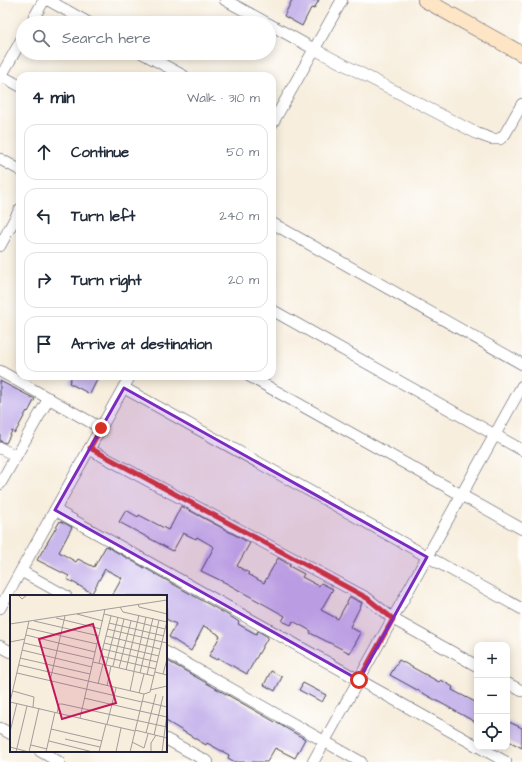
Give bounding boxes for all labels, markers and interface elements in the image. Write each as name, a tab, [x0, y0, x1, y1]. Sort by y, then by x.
search box	[16, 16, 276, 60]
icon: search	[30, 27, 52, 49]
text: Search here	[62, 28, 151, 49]
text: 4 min	[32, 86, 75, 110]
text: Walk · 310 m	[187, 89, 260, 107]
icon: ahead	[33, 141, 55, 163]
text: Continue	[71, 142, 129, 163]
text: 50 m	[226, 143, 259, 161]
icon: left	[33, 205, 55, 227]
text: Turn left	[71, 206, 135, 227]
text: 240 m	[219, 207, 259, 225]
icon: right	[33, 269, 55, 291]
text: Turn right	[71, 270, 142, 291]
text: 20 m	[228, 271, 259, 289]
icon: arrive	[33, 333, 55, 355]
text: Arrive at destination	[71, 334, 212, 355]
route end	[92, 419, 110, 437]
inset map	[10, 595, 167, 752]
map controls	[474, 642, 510, 750]
button: +	[474, 642, 510, 678]
route start	[350, 671, 368, 689]
button: −	[474, 678, 510, 714]
button: locate	[474, 714, 510, 750]

